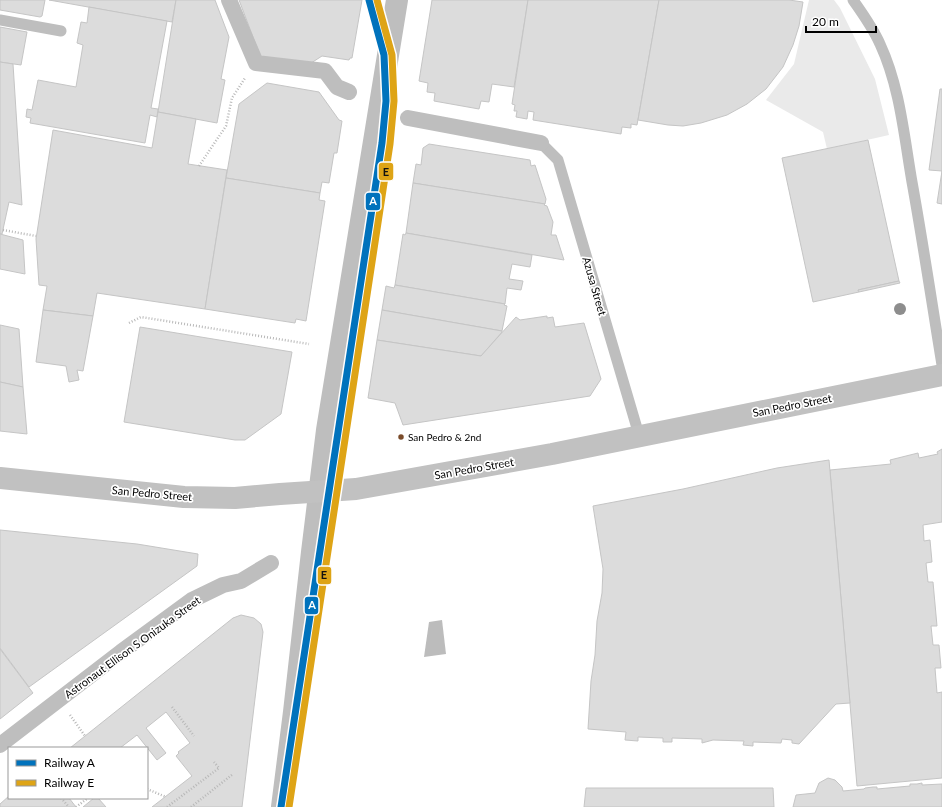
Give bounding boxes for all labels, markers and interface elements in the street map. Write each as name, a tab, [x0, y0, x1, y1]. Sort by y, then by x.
scale bar	[806, 8, 876, 34]
text: 20 m	[812, 14, 839, 29]
line badge: E	[378, 162, 394, 181]
text: E	[383, 165, 389, 178]
line badge: A	[365, 192, 381, 211]
text: A	[368, 194, 377, 207]
street label: Azusa Street	[580, 255, 610, 317]
street label: San Pedro Street	[751, 391, 833, 419]
place label: San Pedro & 2nd	[408, 431, 481, 443]
marker: San Pedro & 2nd	[396, 432, 406, 442]
street label: San Pedro Street	[433, 455, 515, 481]
street label: San Pedro Street	[111, 483, 193, 503]
line badge: E	[317, 566, 332, 585]
text: E	[321, 568, 327, 581]
street label: Astronaut Ellison S Onizuka Street	[61, 593, 203, 701]
line badge: A	[304, 596, 319, 615]
text: A	[307, 598, 316, 611]
legend	[8, 747, 148, 799]
text: Railway A	[44, 755, 96, 770]
text: Railway E	[44, 775, 94, 790]

